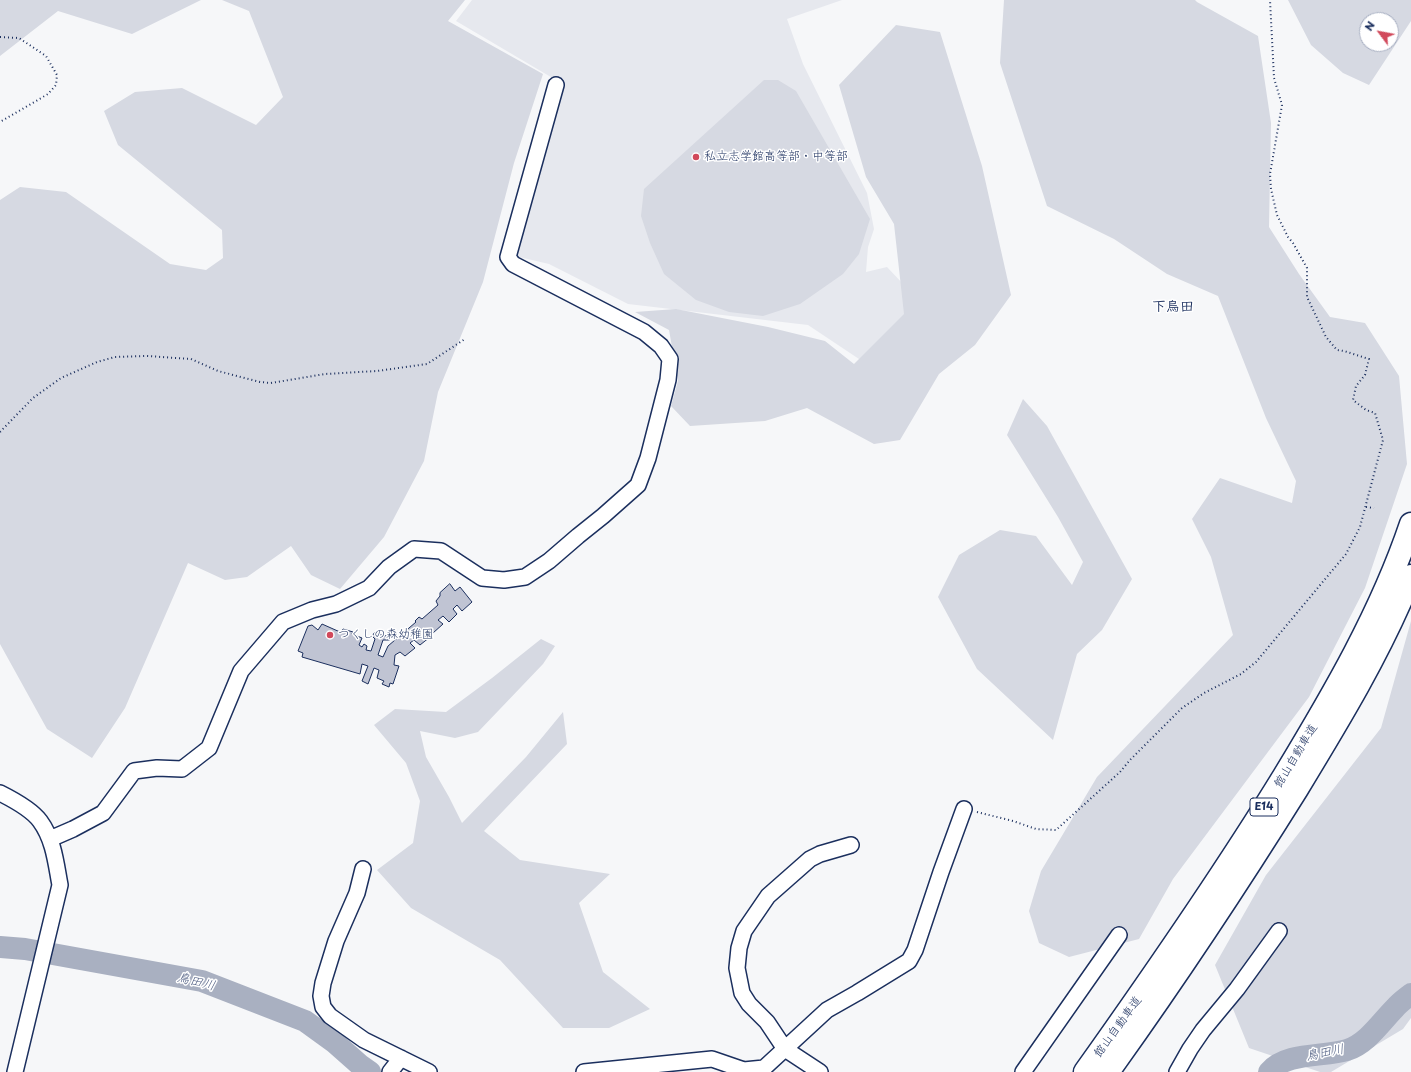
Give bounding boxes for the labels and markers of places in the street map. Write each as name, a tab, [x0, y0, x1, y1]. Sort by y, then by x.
place label: 私立志学館高等部・中等部	[704, 150, 848, 164]
marker: 私立志学館高等部・中等部	[691, 152, 701, 162]
place label: つくしの森幼稚園	[338, 628, 434, 642]
marker: つくしの森幼稚園	[325, 630, 335, 640]

